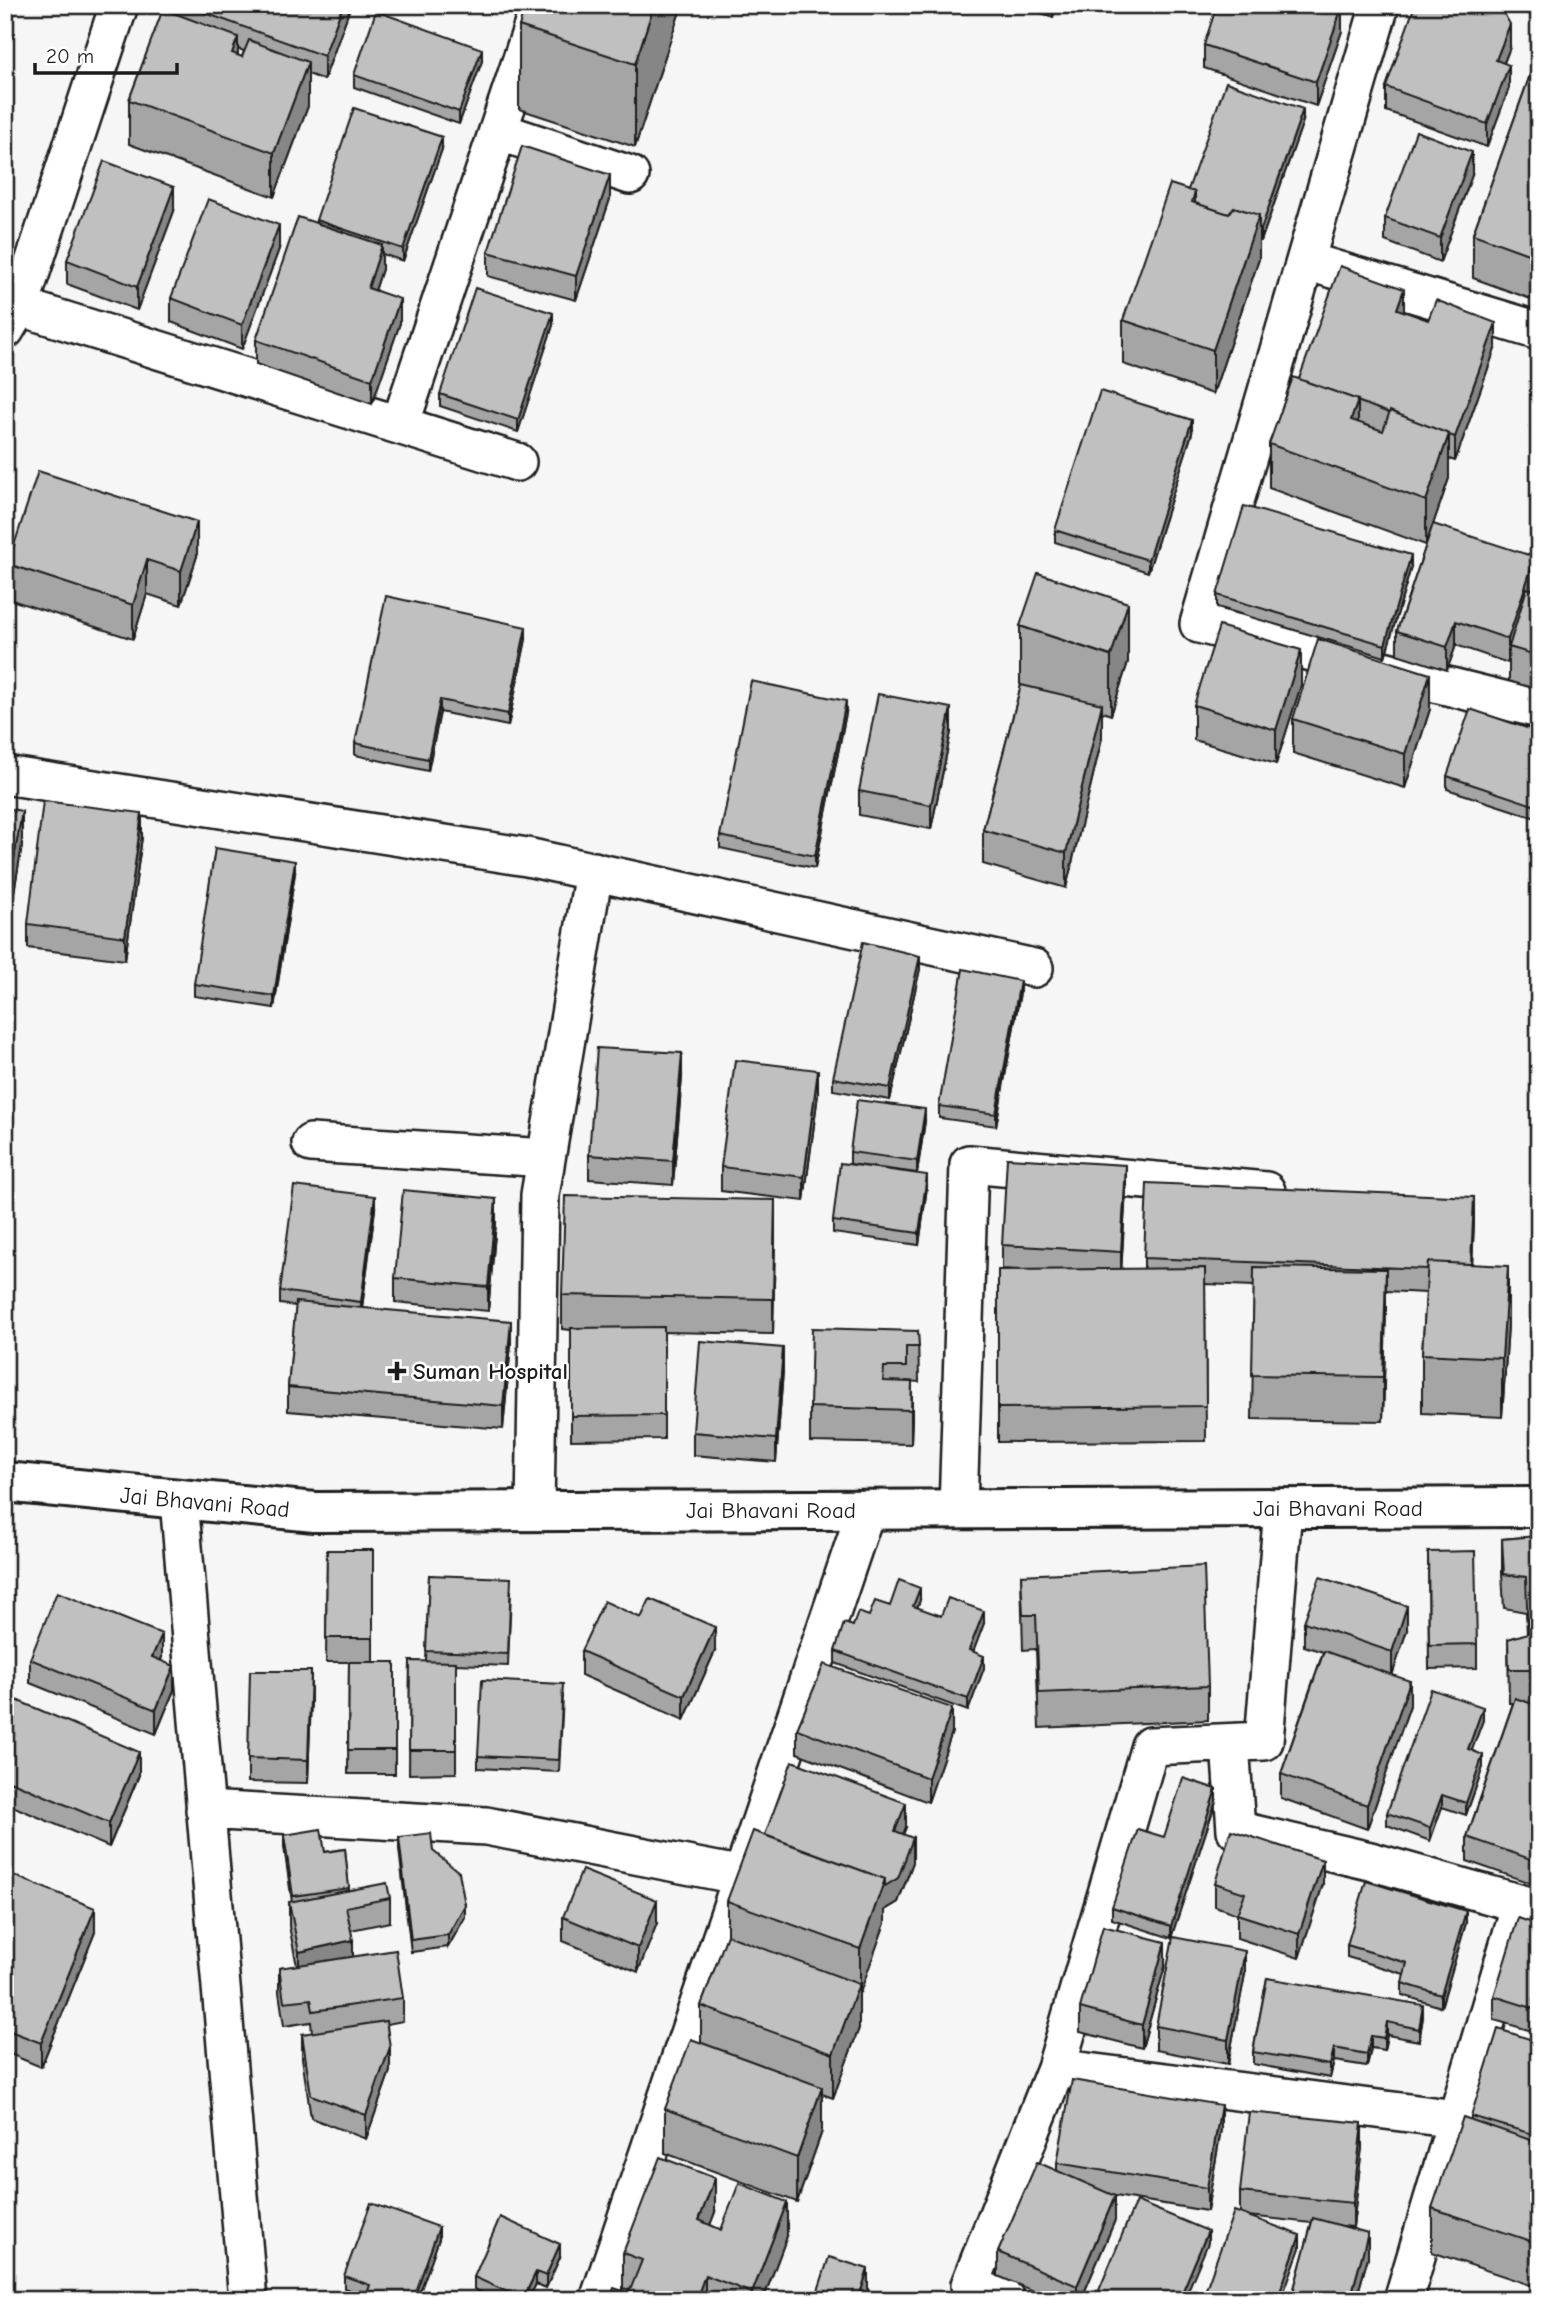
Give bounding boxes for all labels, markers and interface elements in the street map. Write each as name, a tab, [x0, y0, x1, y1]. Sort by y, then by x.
scale bar	[35, 32, 177, 76]
text: 20 m	[46, 44, 94, 68]
place label: Suman Hospital	[413, 1358, 568, 1385]
marker: Suman Hospital	[387, 1361, 407, 1381]
street label: Jai Bhavani Road	[119, 1482, 291, 1523]
street label: Jai Bhavani Road	[1253, 1495, 1423, 1522]
street label: Jai Bhavani Road	[686, 1497, 856, 1524]

